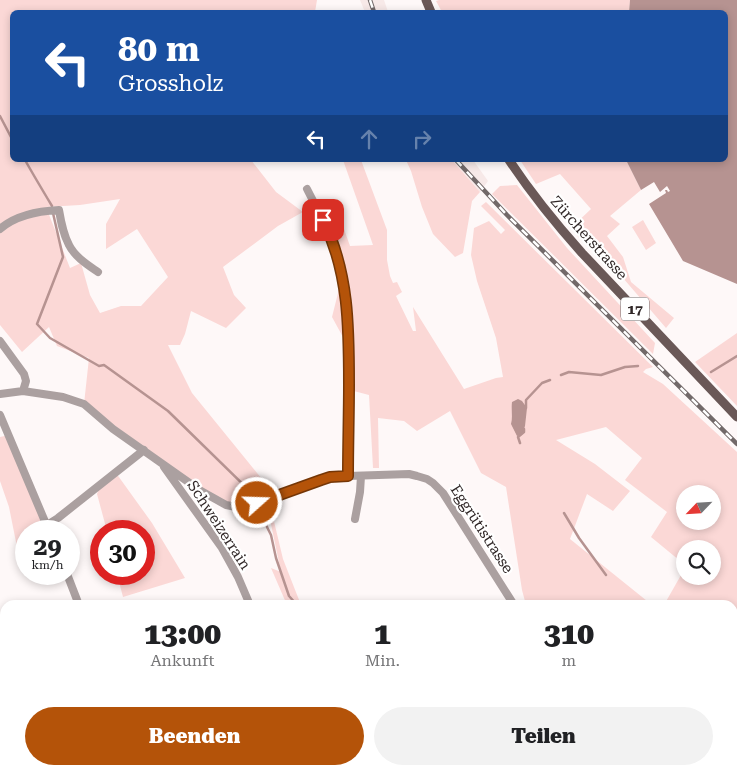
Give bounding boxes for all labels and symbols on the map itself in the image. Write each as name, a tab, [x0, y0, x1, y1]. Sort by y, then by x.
street label: Zürcherstrasse	[547, 192, 631, 284]
pin	[302, 199, 344, 241]
road number: 17	[621, 298, 649, 320]
position arrow	[230, 476, 282, 528]
street label: Schweizerrain	[183, 477, 255, 573]
street label: Eggrütistrasse	[447, 481, 517, 577]
north arrow	[676, 485, 721, 530]
speed limit sign: 30	[90, 520, 155, 585]

